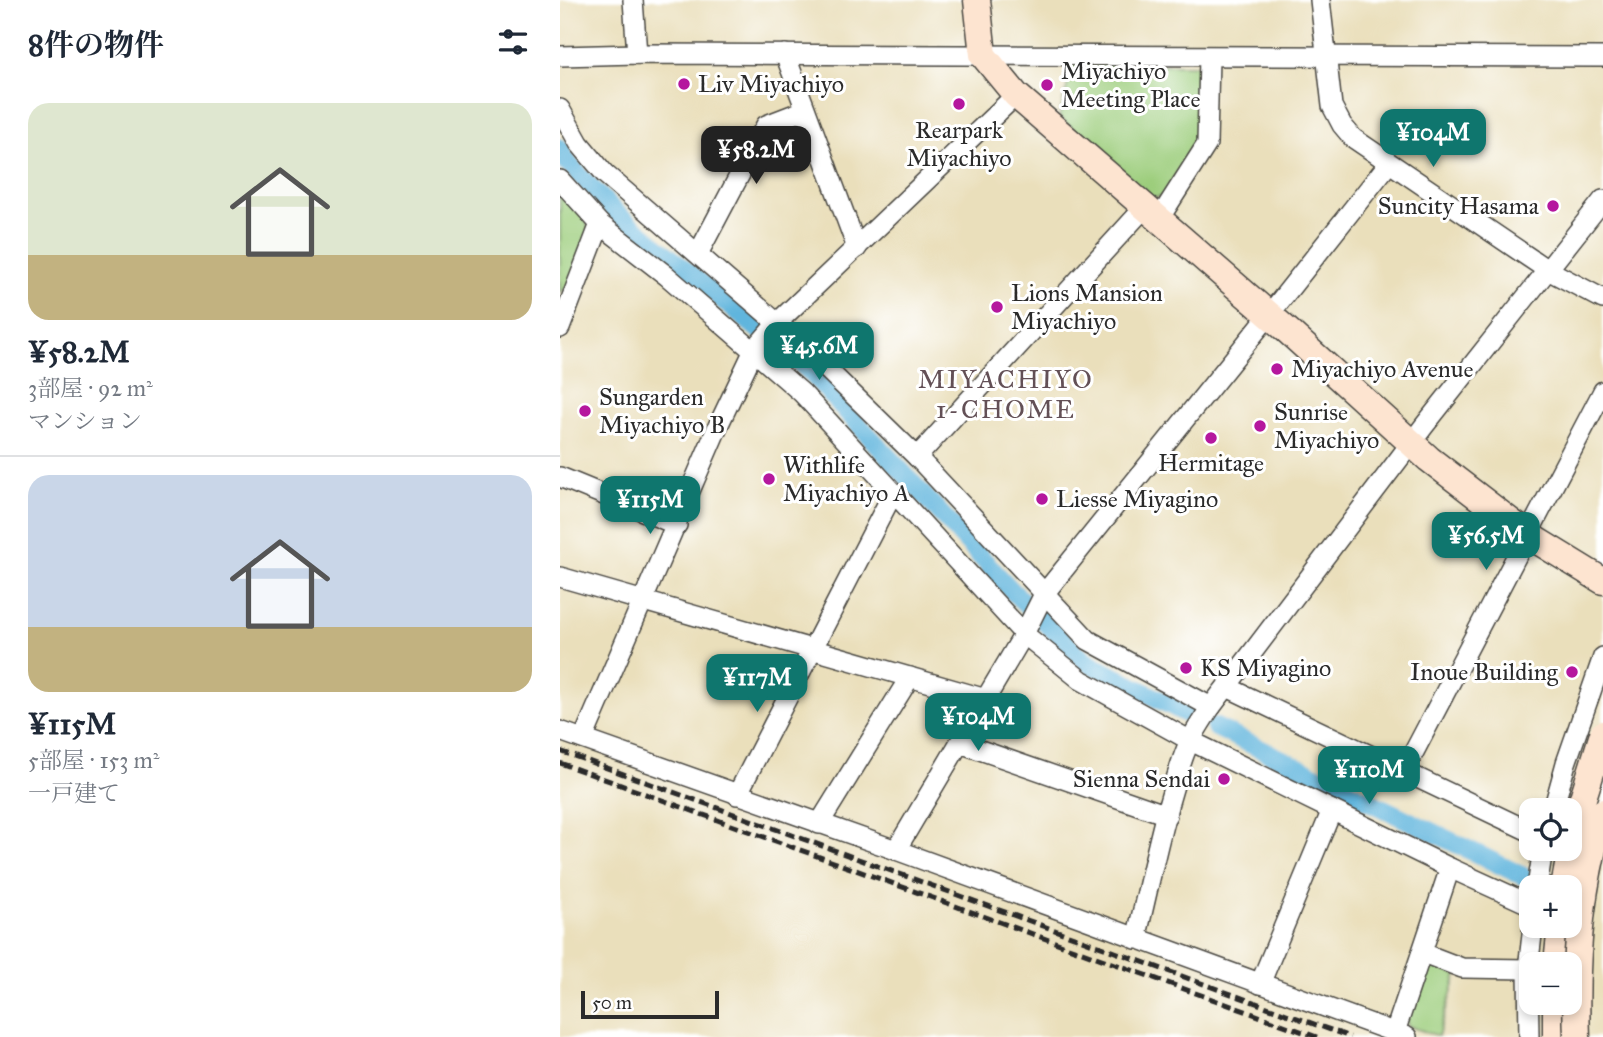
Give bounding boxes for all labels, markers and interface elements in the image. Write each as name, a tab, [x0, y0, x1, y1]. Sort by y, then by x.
icon: filters	[494, 23, 532, 61]
text: 8件の物件	[28, 27, 164, 63]
place label: Miyachiyo Meeting Place	[1061, 56, 1200, 114]
place label: Liv Miyachiyo	[698, 69, 844, 99]
marker: Liv Miyachiyo	[676, 76, 692, 92]
marker: Miyachiyo Meeting Place	[1039, 77, 1055, 93]
marker: Rearpark Miyachiyo	[951, 96, 967, 112]
pin: ¥104M	[1384, 110, 1482, 169]
place label: Rearpark Miyachiyo	[906, 115, 1012, 173]
text: ¥104M	[1396, 118, 1470, 146]
pin: ¥58.2M	[699, 127, 813, 186]
text: ¥58.2M	[717, 135, 795, 163]
icon: home	[217, 149, 343, 275]
place label: Suncity Hasama	[1378, 191, 1540, 221]
marker: Suncity Hasama	[1545, 198, 1561, 214]
place label: Lions Mansion Miyachiyo	[1011, 278, 1163, 336]
marker: Lions Mansion Miyachiyo	[989, 299, 1005, 315]
pin: ¥45.6M	[762, 322, 876, 382]
text: ¥45.6M	[780, 331, 858, 359]
text: ¥58.2M	[28, 334, 130, 370]
place label: Miyachiyo Avenue	[1291, 354, 1473, 384]
marker: Miyachiyo Avenue	[1269, 361, 1285, 377]
district label: MIYACHIYO 1-CHOME	[918, 363, 1094, 425]
text: 3部屋 · 92 m²	[28, 374, 153, 402]
place label: Sungarden Miyachiyo B	[599, 382, 725, 440]
place label: Sunrise Miyachiyo	[1274, 397, 1379, 455]
marker: Sungarden Miyachiyo B	[577, 403, 593, 419]
text: マンション	[28, 407, 142, 435]
marker: Sunrise Miyachiyo	[1252, 418, 1268, 434]
marker: Hermitage	[1203, 430, 1219, 446]
place label: Hermitage	[1158, 448, 1264, 478]
place label: Withlife Miyachiyo A	[783, 450, 910, 508]
marker: Withlife Miyachiyo A	[761, 471, 777, 487]
pin: ¥115M	[601, 476, 699, 536]
place label: Liesse Miyagino	[1056, 484, 1218, 514]
text: ¥115M	[616, 485, 684, 513]
marker: Liesse Miyagino	[1034, 491, 1050, 507]
pin: ¥56.5M	[1429, 512, 1543, 572]
icon: home	[217, 521, 343, 647]
text: ¥56.5M	[1448, 521, 1524, 549]
place label: KS Miyagino	[1200, 653, 1331, 683]
pin: ¥117M	[708, 654, 806, 714]
place label: Inoue Building	[1410, 657, 1559, 687]
marker: KS Miyagino	[1178, 660, 1194, 676]
text: ¥117M	[722, 663, 792, 691]
marker: Inoue Building	[1564, 664, 1580, 680]
pin: ¥104M	[929, 694, 1027, 753]
text: ¥104M	[941, 702, 1015, 730]
text: ¥115M	[28, 706, 116, 742]
text: 5部屋 · 153 m²	[28, 746, 159, 774]
pin: ¥110M	[1320, 746, 1418, 806]
text: ¥110M	[1334, 755, 1404, 783]
place label: Sienna Sendai	[1073, 764, 1210, 794]
marker: Sienna Sendai	[1216, 771, 1232, 787]
text: 一戸建て	[28, 779, 120, 807]
map controls	[1519, 798, 1582, 1015]
button: locate	[1519, 798, 1582, 861]
button: +	[1519, 875, 1582, 938]
button: −	[1519, 952, 1582, 1015]
scale bar	[581, 988, 719, 1020]
text: 50 m	[592, 991, 632, 1014]

